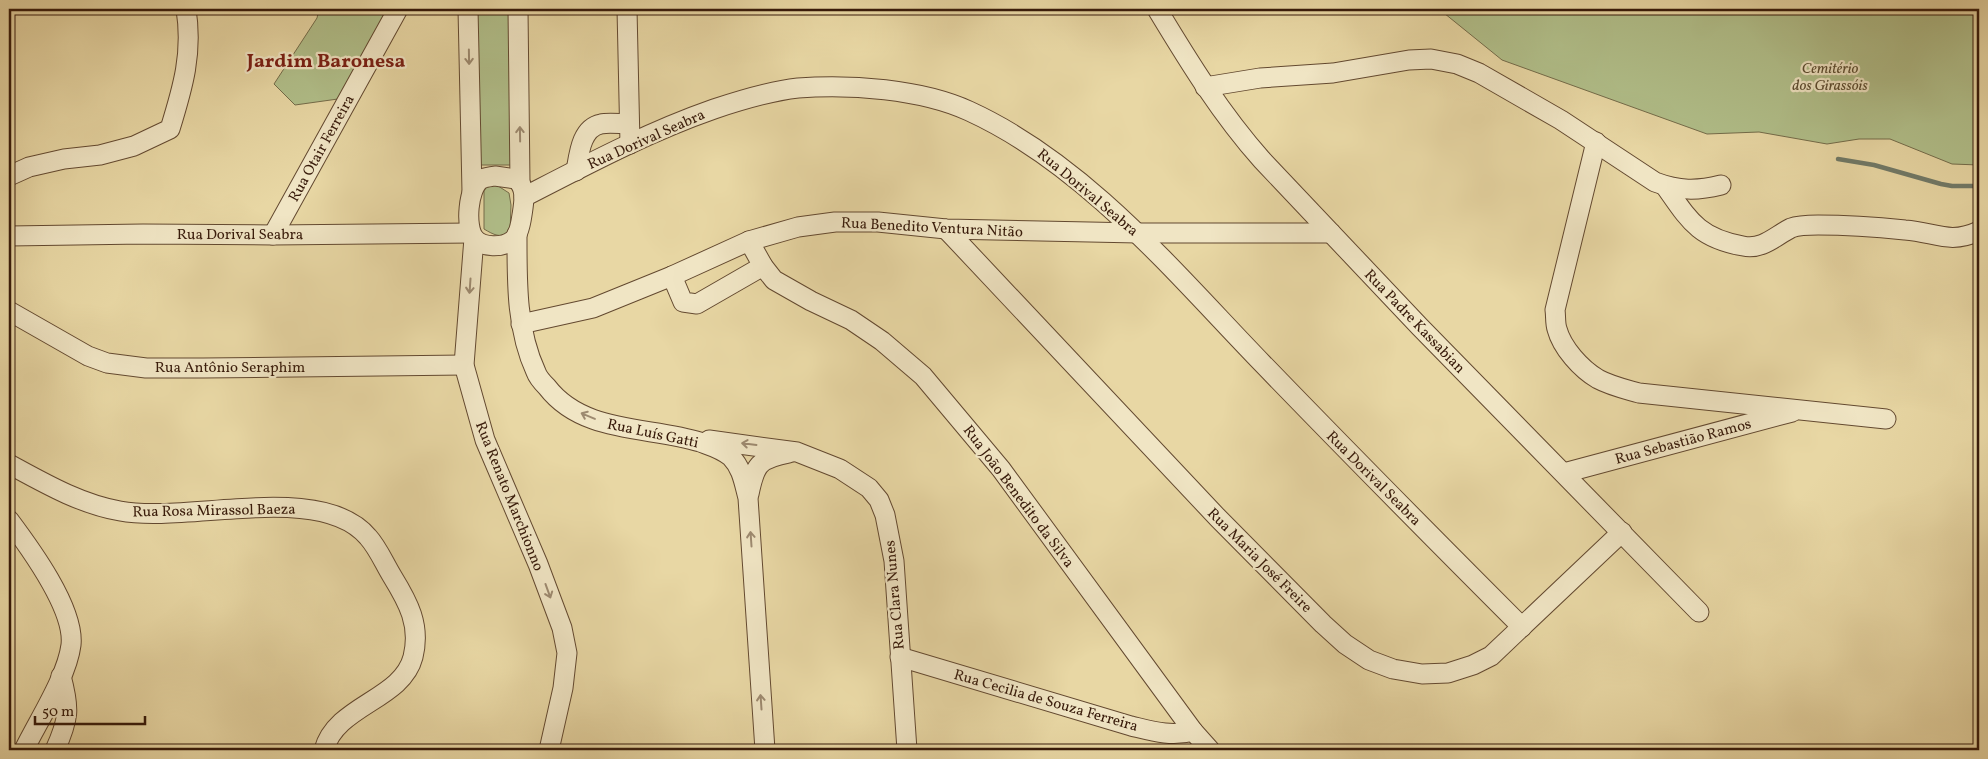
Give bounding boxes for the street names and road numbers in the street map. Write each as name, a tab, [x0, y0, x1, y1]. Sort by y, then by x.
street label: Rua Otair Ferreira	[284, 91, 360, 206]
street label: Rua Dorival Seabra	[585, 105, 709, 176]
street label: Rua Dorival Seabra	[1032, 144, 1142, 242]
street label: Rua Benedito Ventura Nitão	[840, 213, 1023, 244]
street label: Rua Dorival Seabra	[177, 225, 303, 246]
street label: Rua Padre Kassabian	[1359, 265, 1469, 379]
street label: Rua Antônio Seraphim	[155, 358, 305, 379]
street label: Rua Sebastião Ramos	[1613, 414, 1754, 471]
street label: Rua Luís Gatti	[605, 415, 700, 454]
street label: Rua Renato Marchionno	[469, 418, 548, 575]
street label: Rua João Benedito da Silva	[957, 421, 1078, 573]
street label: Rua Dorival Seabra	[1321, 427, 1425, 531]
street label: Rua Rosa Mirassol Baeza	[132, 500, 296, 523]
street label: Rua Maria José Freire	[1202, 504, 1316, 618]
street label: Rua Clara Nunes	[880, 539, 911, 650]
street label: Rua Cecilia de Souza Ferreira	[951, 665, 1140, 738]

